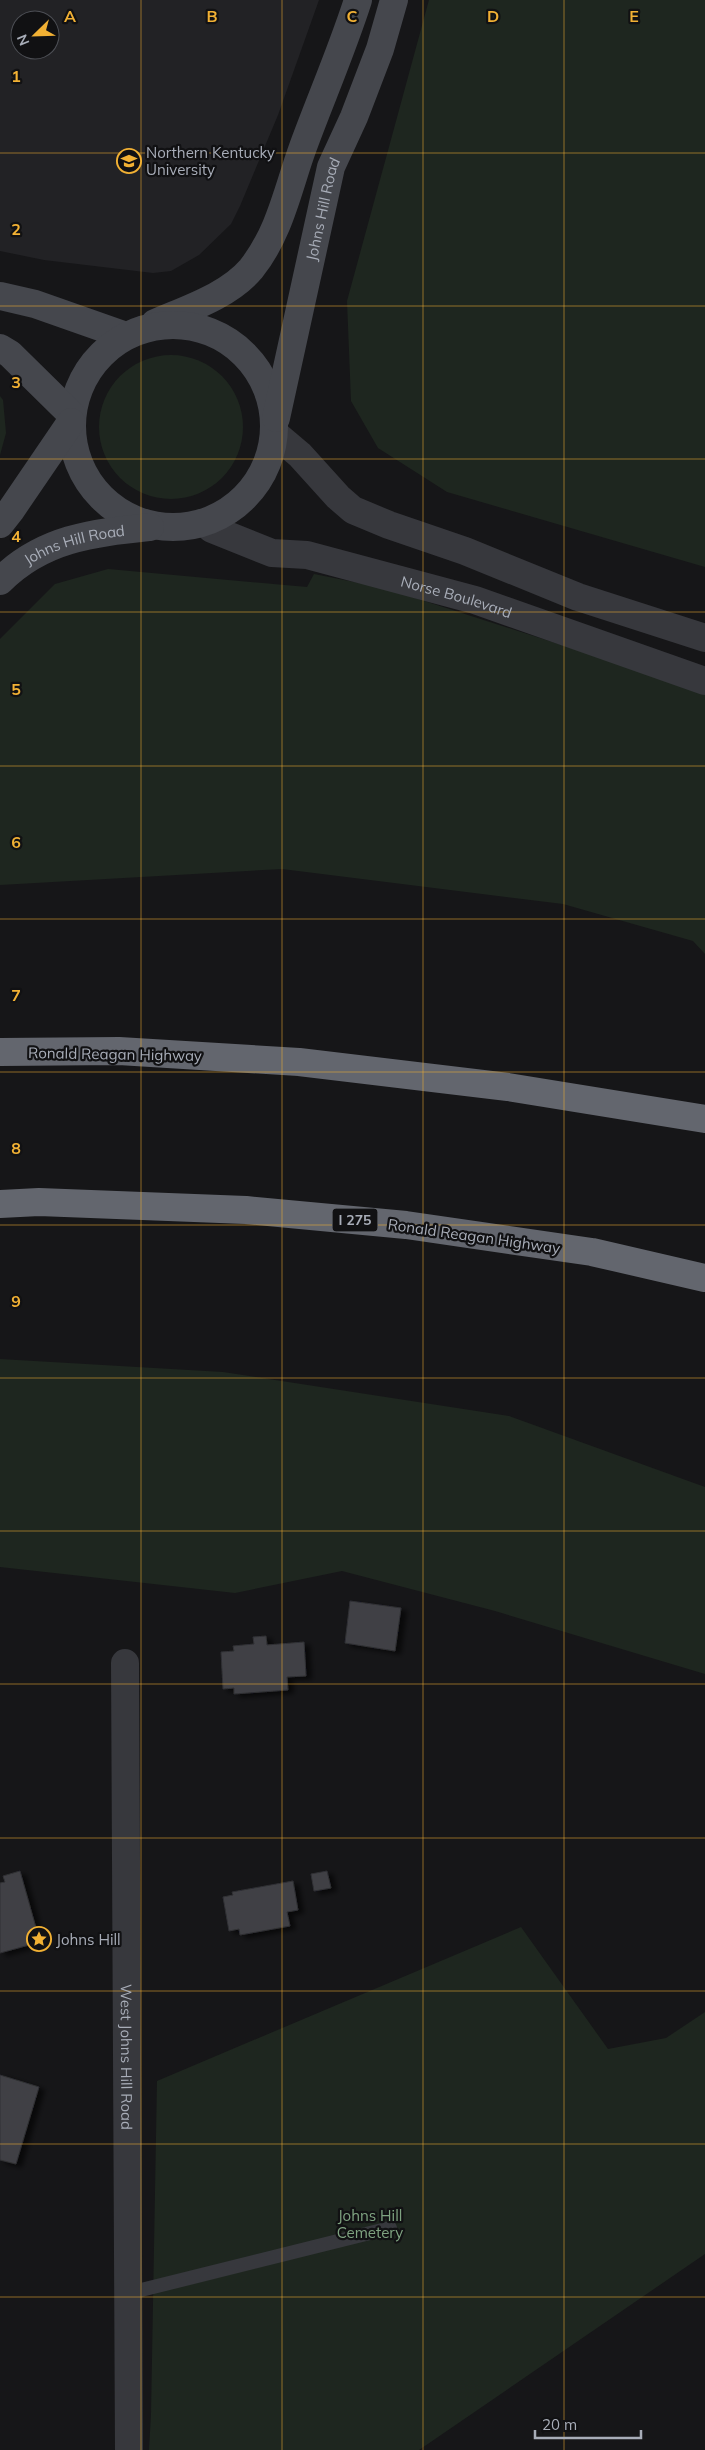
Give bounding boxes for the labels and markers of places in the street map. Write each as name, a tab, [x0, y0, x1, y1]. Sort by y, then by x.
place label: Northern Kentucky University	[146, 143, 275, 179]
school or university icon: Northern Kentucky University	[116, 148, 142, 174]
place icon: Johns Hill	[26, 1926, 52, 1952]
place label: Johns Hill	[56, 1930, 121, 1949]

